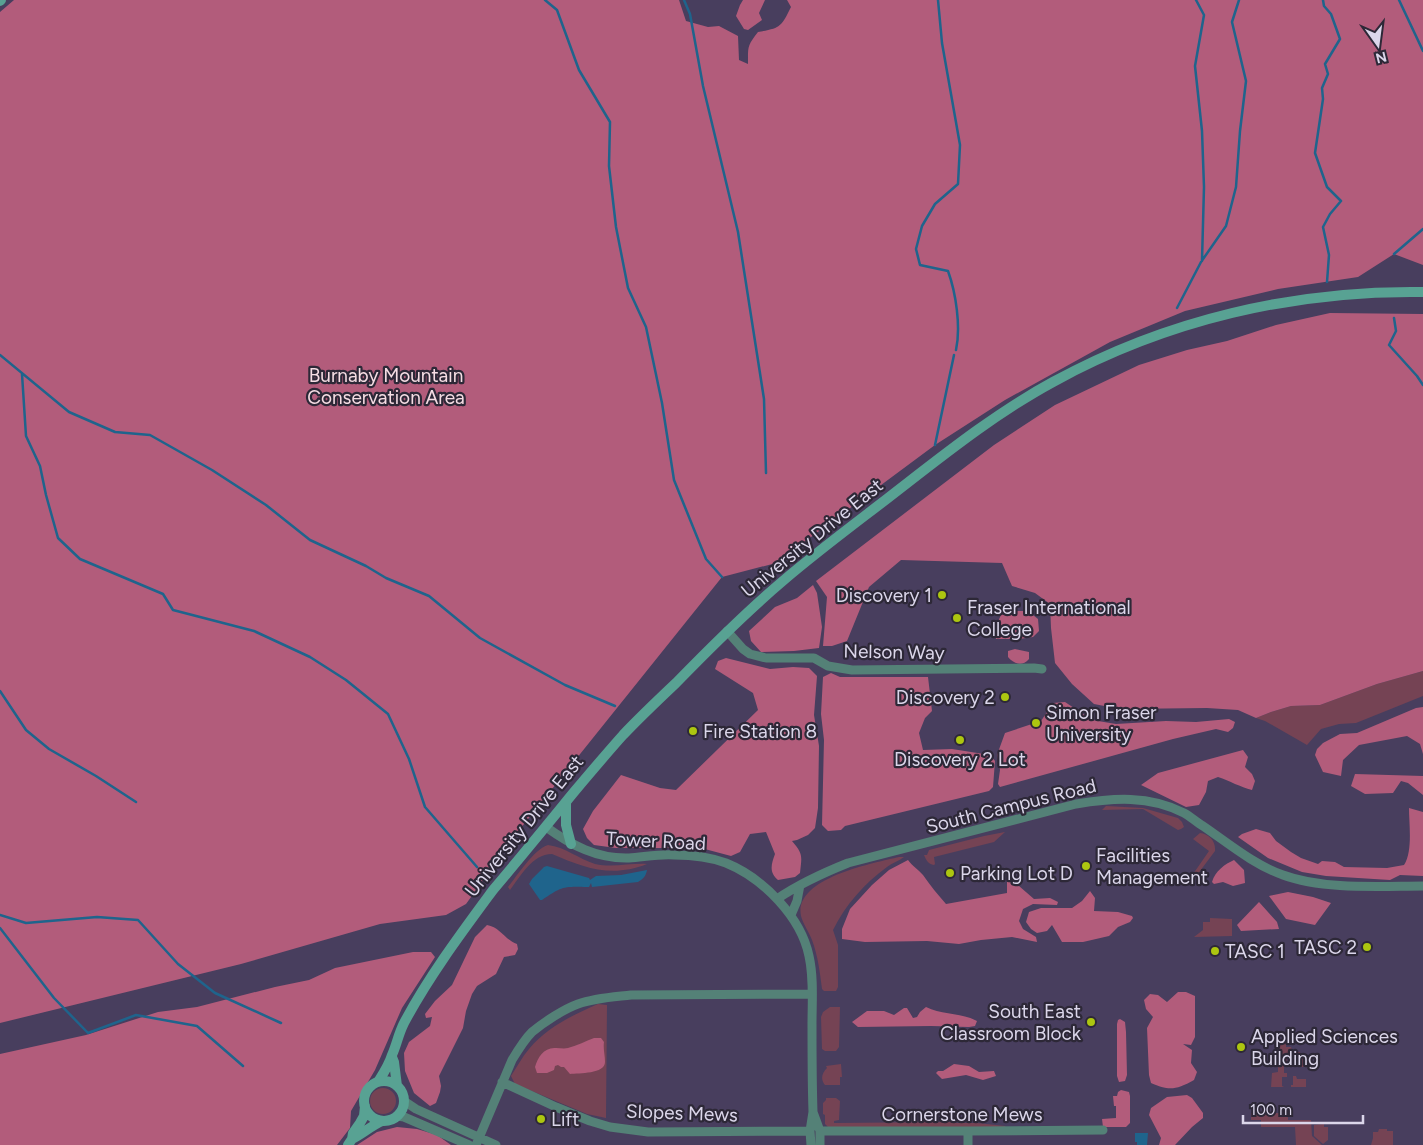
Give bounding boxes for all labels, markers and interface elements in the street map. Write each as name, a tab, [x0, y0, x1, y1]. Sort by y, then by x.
north arrow	[1353, 20, 1403, 70]
text: N	[1374, 48, 1388, 67]
park label: Burnaby Mountain Conservation Area	[307, 364, 465, 409]
street label: University Drive East	[737, 474, 887, 602]
place label: Discovery 1	[836, 584, 932, 607]
marker: Discovery 1	[936, 589, 948, 601]
place label: Fraser International College	[967, 596, 1131, 641]
marker: Fraser International College	[951, 612, 963, 624]
street label: Nelson Way	[843, 640, 945, 664]
place label: Discovery 2	[896, 686, 995, 709]
marker: Discovery 2	[999, 691, 1011, 703]
place label: Simon Fraser University	[1046, 701, 1157, 746]
marker: Simon Fraser University	[1030, 717, 1042, 729]
place label: Fire Station 8	[703, 720, 817, 743]
marker: Fire Station 8	[687, 725, 699, 737]
marker: Discovery 2 Lot	[954, 734, 966, 746]
place label: Discovery 2 Lot	[894, 748, 1026, 771]
street label: University Drive East	[460, 751, 588, 901]
street label: South Campus Road	[924, 774, 1098, 838]
street label: Tower Road	[605, 827, 707, 855]
place label: Facilities Management	[1096, 844, 1208, 889]
marker: Facilities Management	[1080, 860, 1092, 872]
place label: Parking Lot D	[960, 862, 1073, 885]
marker: Parking Lot D	[944, 867, 956, 879]
place label: TASC 2	[1294, 936, 1357, 959]
place label: TASC 1	[1225, 940, 1285, 963]
marker: TASC 2	[1361, 941, 1373, 953]
marker: TASC 1	[1209, 945, 1221, 957]
place label: South East Classroom Block	[940, 1000, 1082, 1045]
marker: South East Classroom Block	[1085, 1016, 1097, 1028]
place label: Applied Sciences Building	[1251, 1025, 1398, 1070]
marker: Applied Sciences Building	[1235, 1041, 1247, 1053]
scale bar	[1243, 1092, 1363, 1124]
street label: Slopes Mews	[626, 1100, 738, 1126]
text: 100 m	[1250, 1101, 1292, 1119]
street label: Cornerstone Mews	[881, 1103, 1043, 1126]
place label: Lift	[551, 1108, 579, 1131]
marker: Lift	[535, 1113, 547, 1125]

